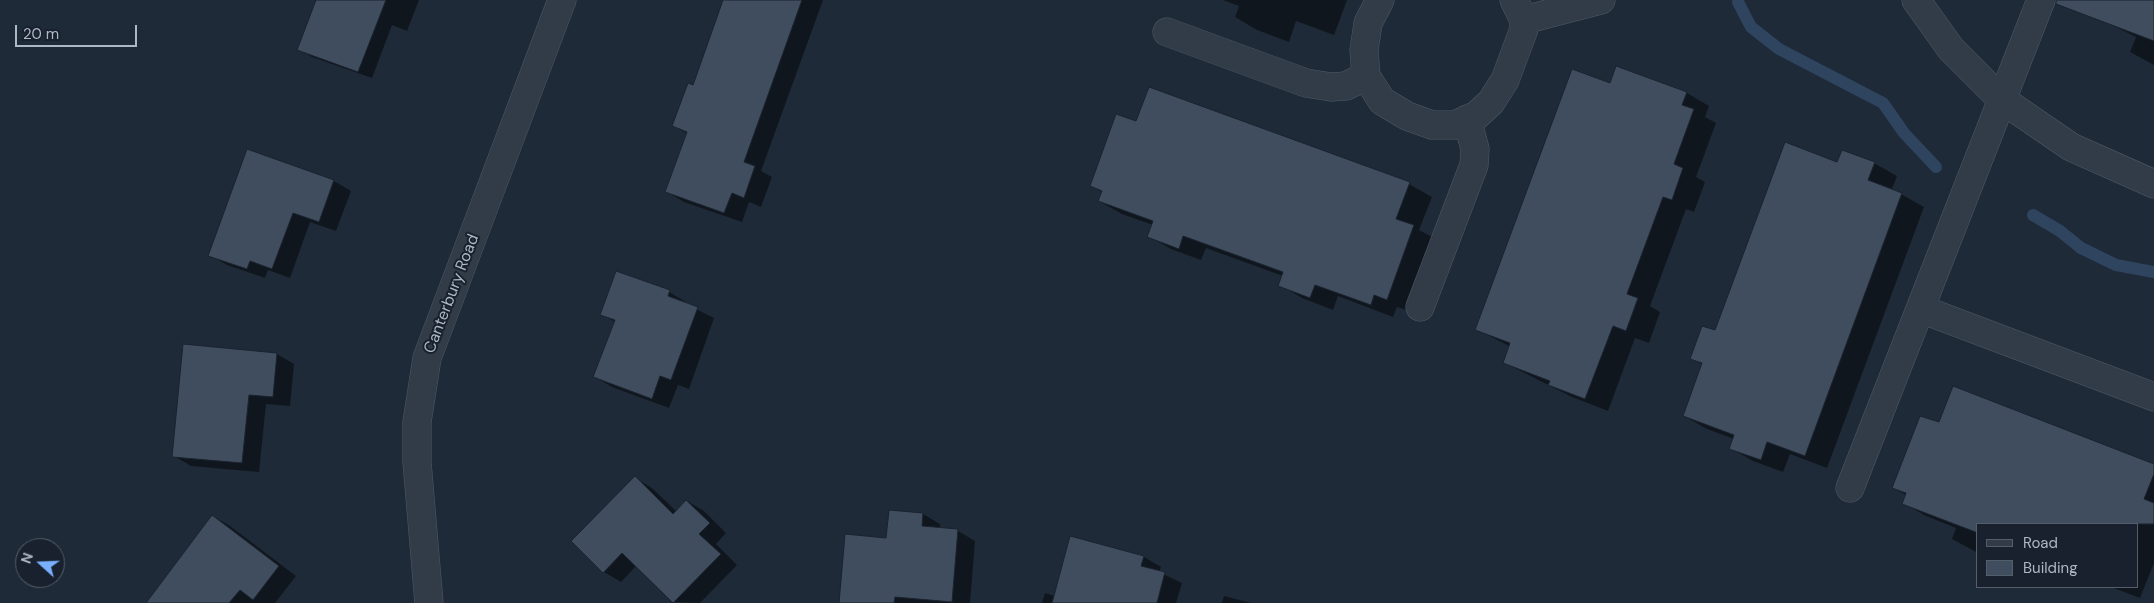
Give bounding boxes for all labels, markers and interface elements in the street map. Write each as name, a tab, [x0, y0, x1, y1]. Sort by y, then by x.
scale bar	[18, 15, 140, 47]
text: 20 m	[23, 24, 59, 44]
street label: Canterbury Road	[420, 232, 484, 356]
legend	[1976, 523, 2139, 588]
text: Road	[2023, 533, 2058, 553]
north arrow	[15, 538, 65, 588]
text: N	[17, 550, 37, 566]
text: Building	[2023, 558, 2078, 578]

